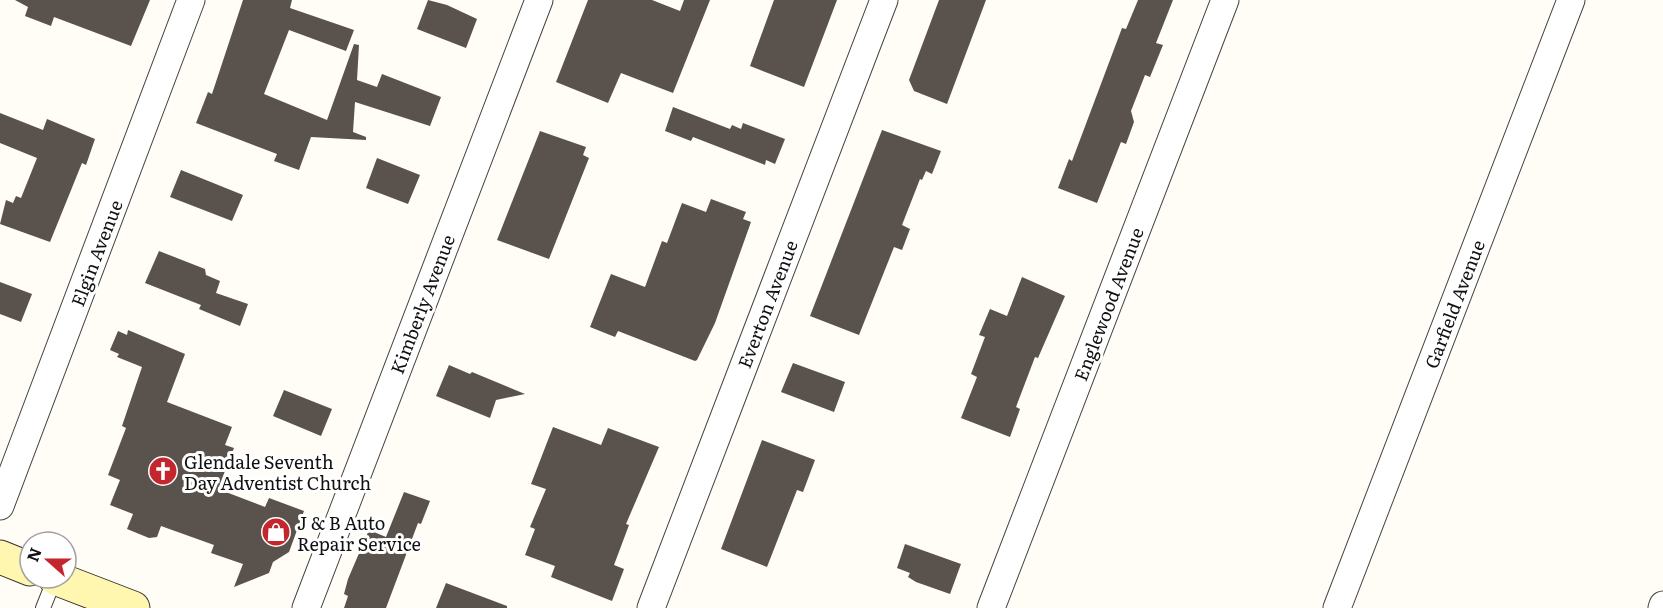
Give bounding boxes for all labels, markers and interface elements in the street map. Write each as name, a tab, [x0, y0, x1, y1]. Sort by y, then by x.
street label: Elgin Avenue	[63, 196, 129, 310]
street label: Englewood Avenue	[1066, 223, 1150, 385]
street label: Kimberly Avenue	[383, 230, 461, 378]
street label: Everton Avenue	[730, 236, 804, 372]
street label: Garfield Avenue	[1417, 236, 1491, 372]
place label: Glendale Seventh Day Adventist Church	[184, 448, 371, 496]
church icon: Glendale Seventh Day Adventist Church	[147, 455, 179, 487]
place label: J & B Auto Repair Service	[297, 509, 421, 557]
shop icon: J & B Auto Repair Service	[260, 516, 292, 548]
north arrow	[18, 530, 78, 590]
text: N	[19, 544, 47, 565]

